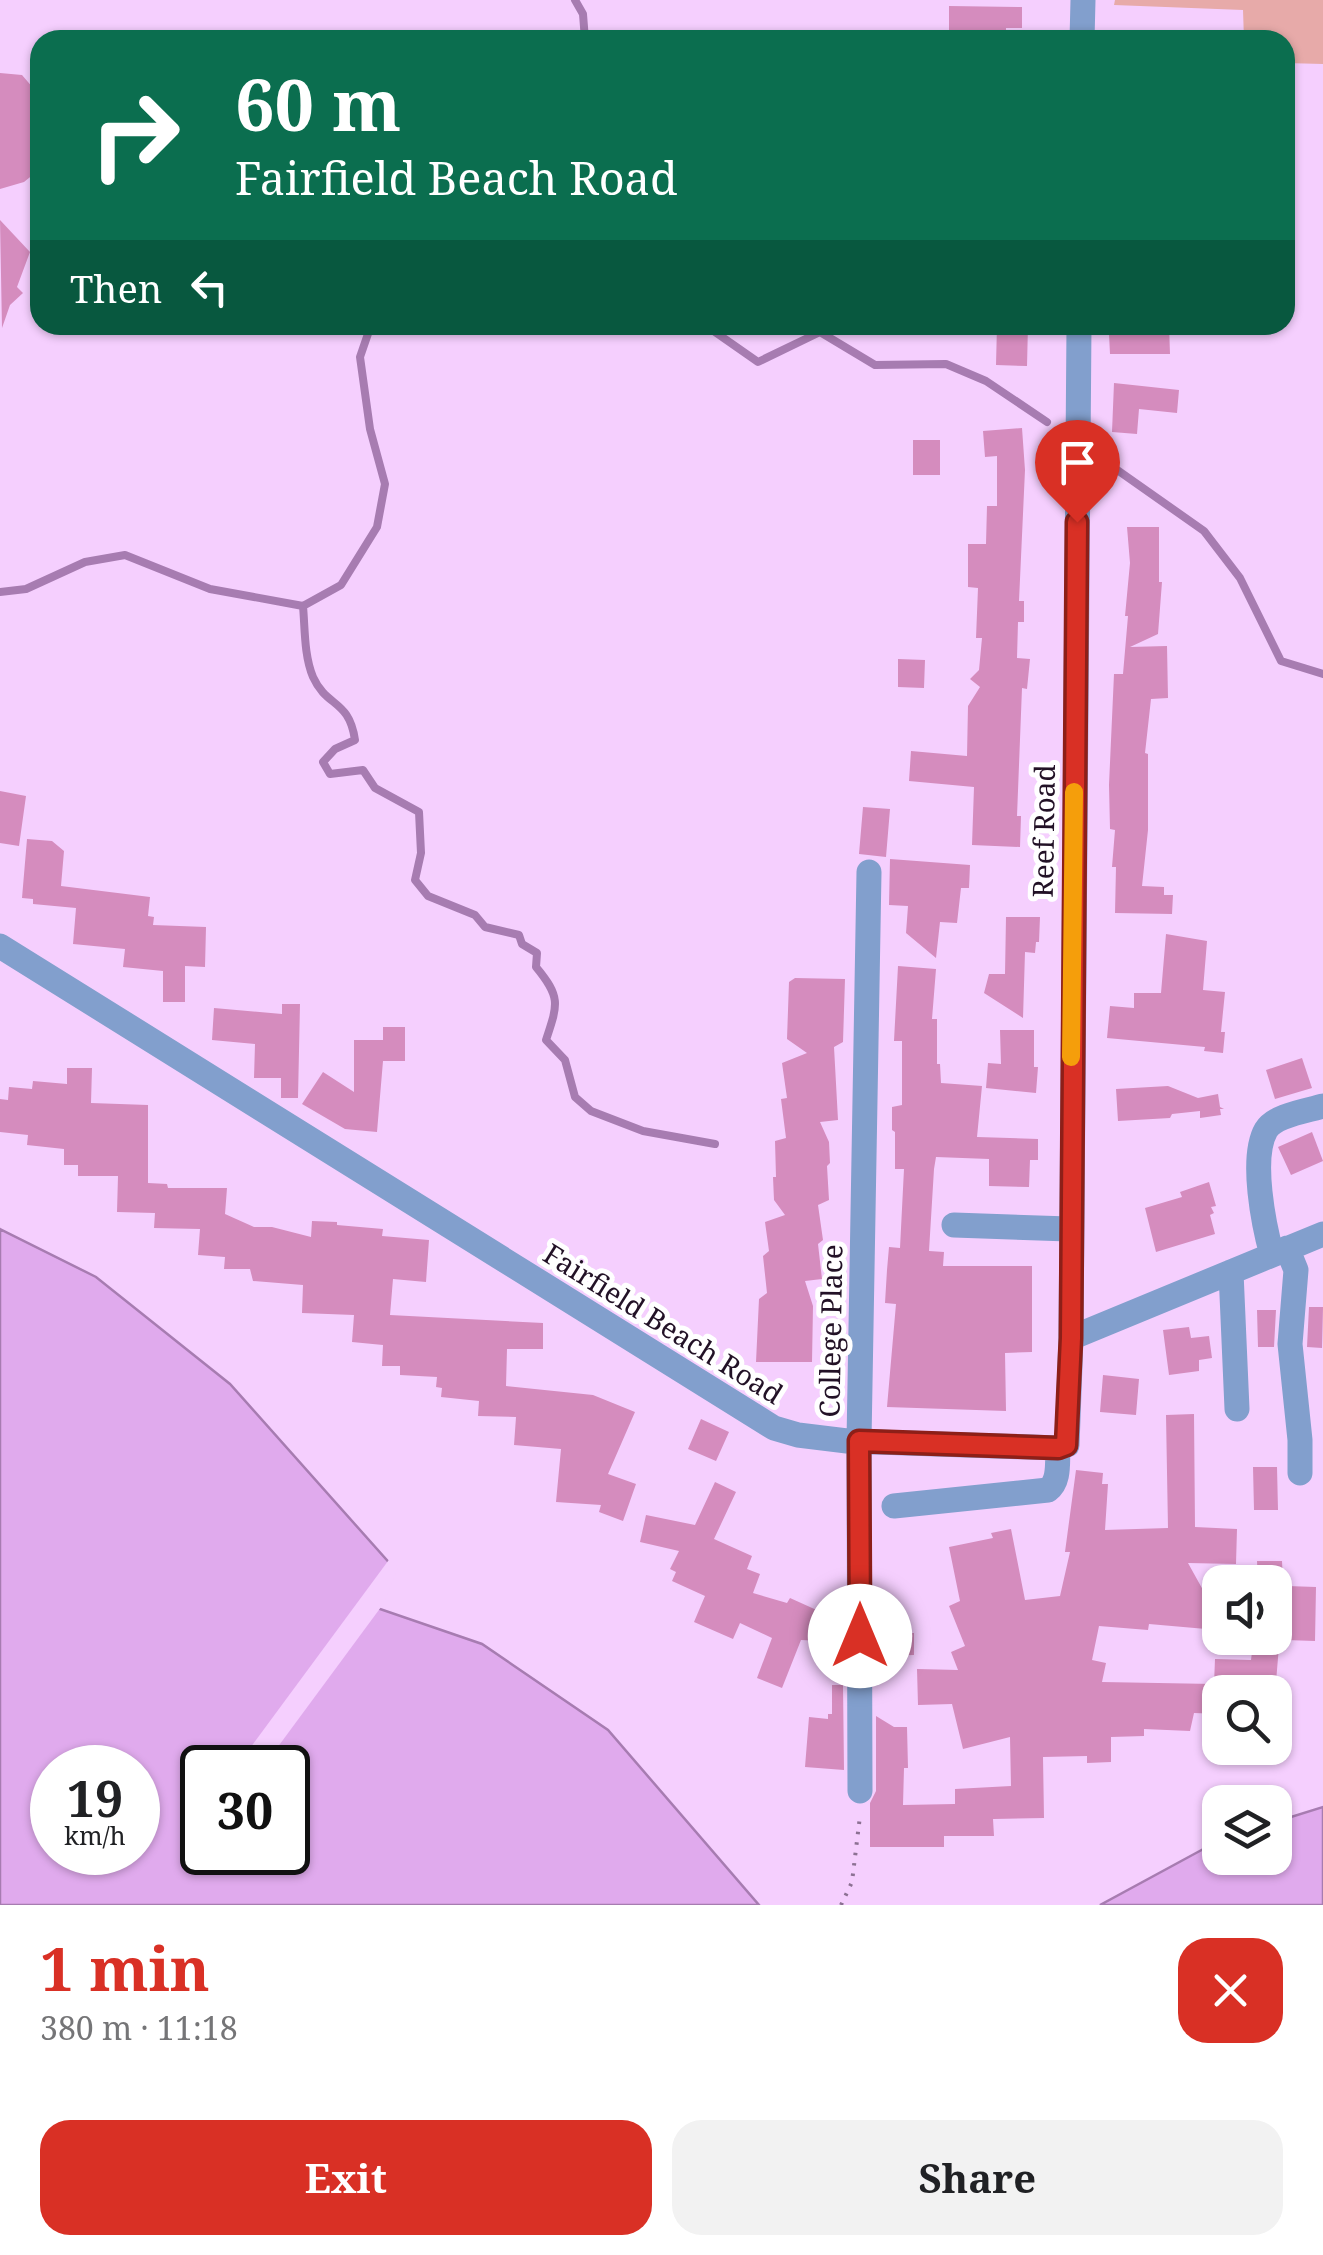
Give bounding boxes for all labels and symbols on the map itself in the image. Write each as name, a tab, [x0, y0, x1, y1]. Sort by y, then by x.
pin	[1035, 420, 1120, 523]
street label: Reef Road	[1023, 764, 1063, 898]
street label: Fairfield Beach Road	[537, 1234, 790, 1412]
street label: College Place	[809, 1244, 851, 1418]
position arrow	[808, 1584, 912, 1688]
speed limit sign: 30	[180, 1745, 310, 1875]

